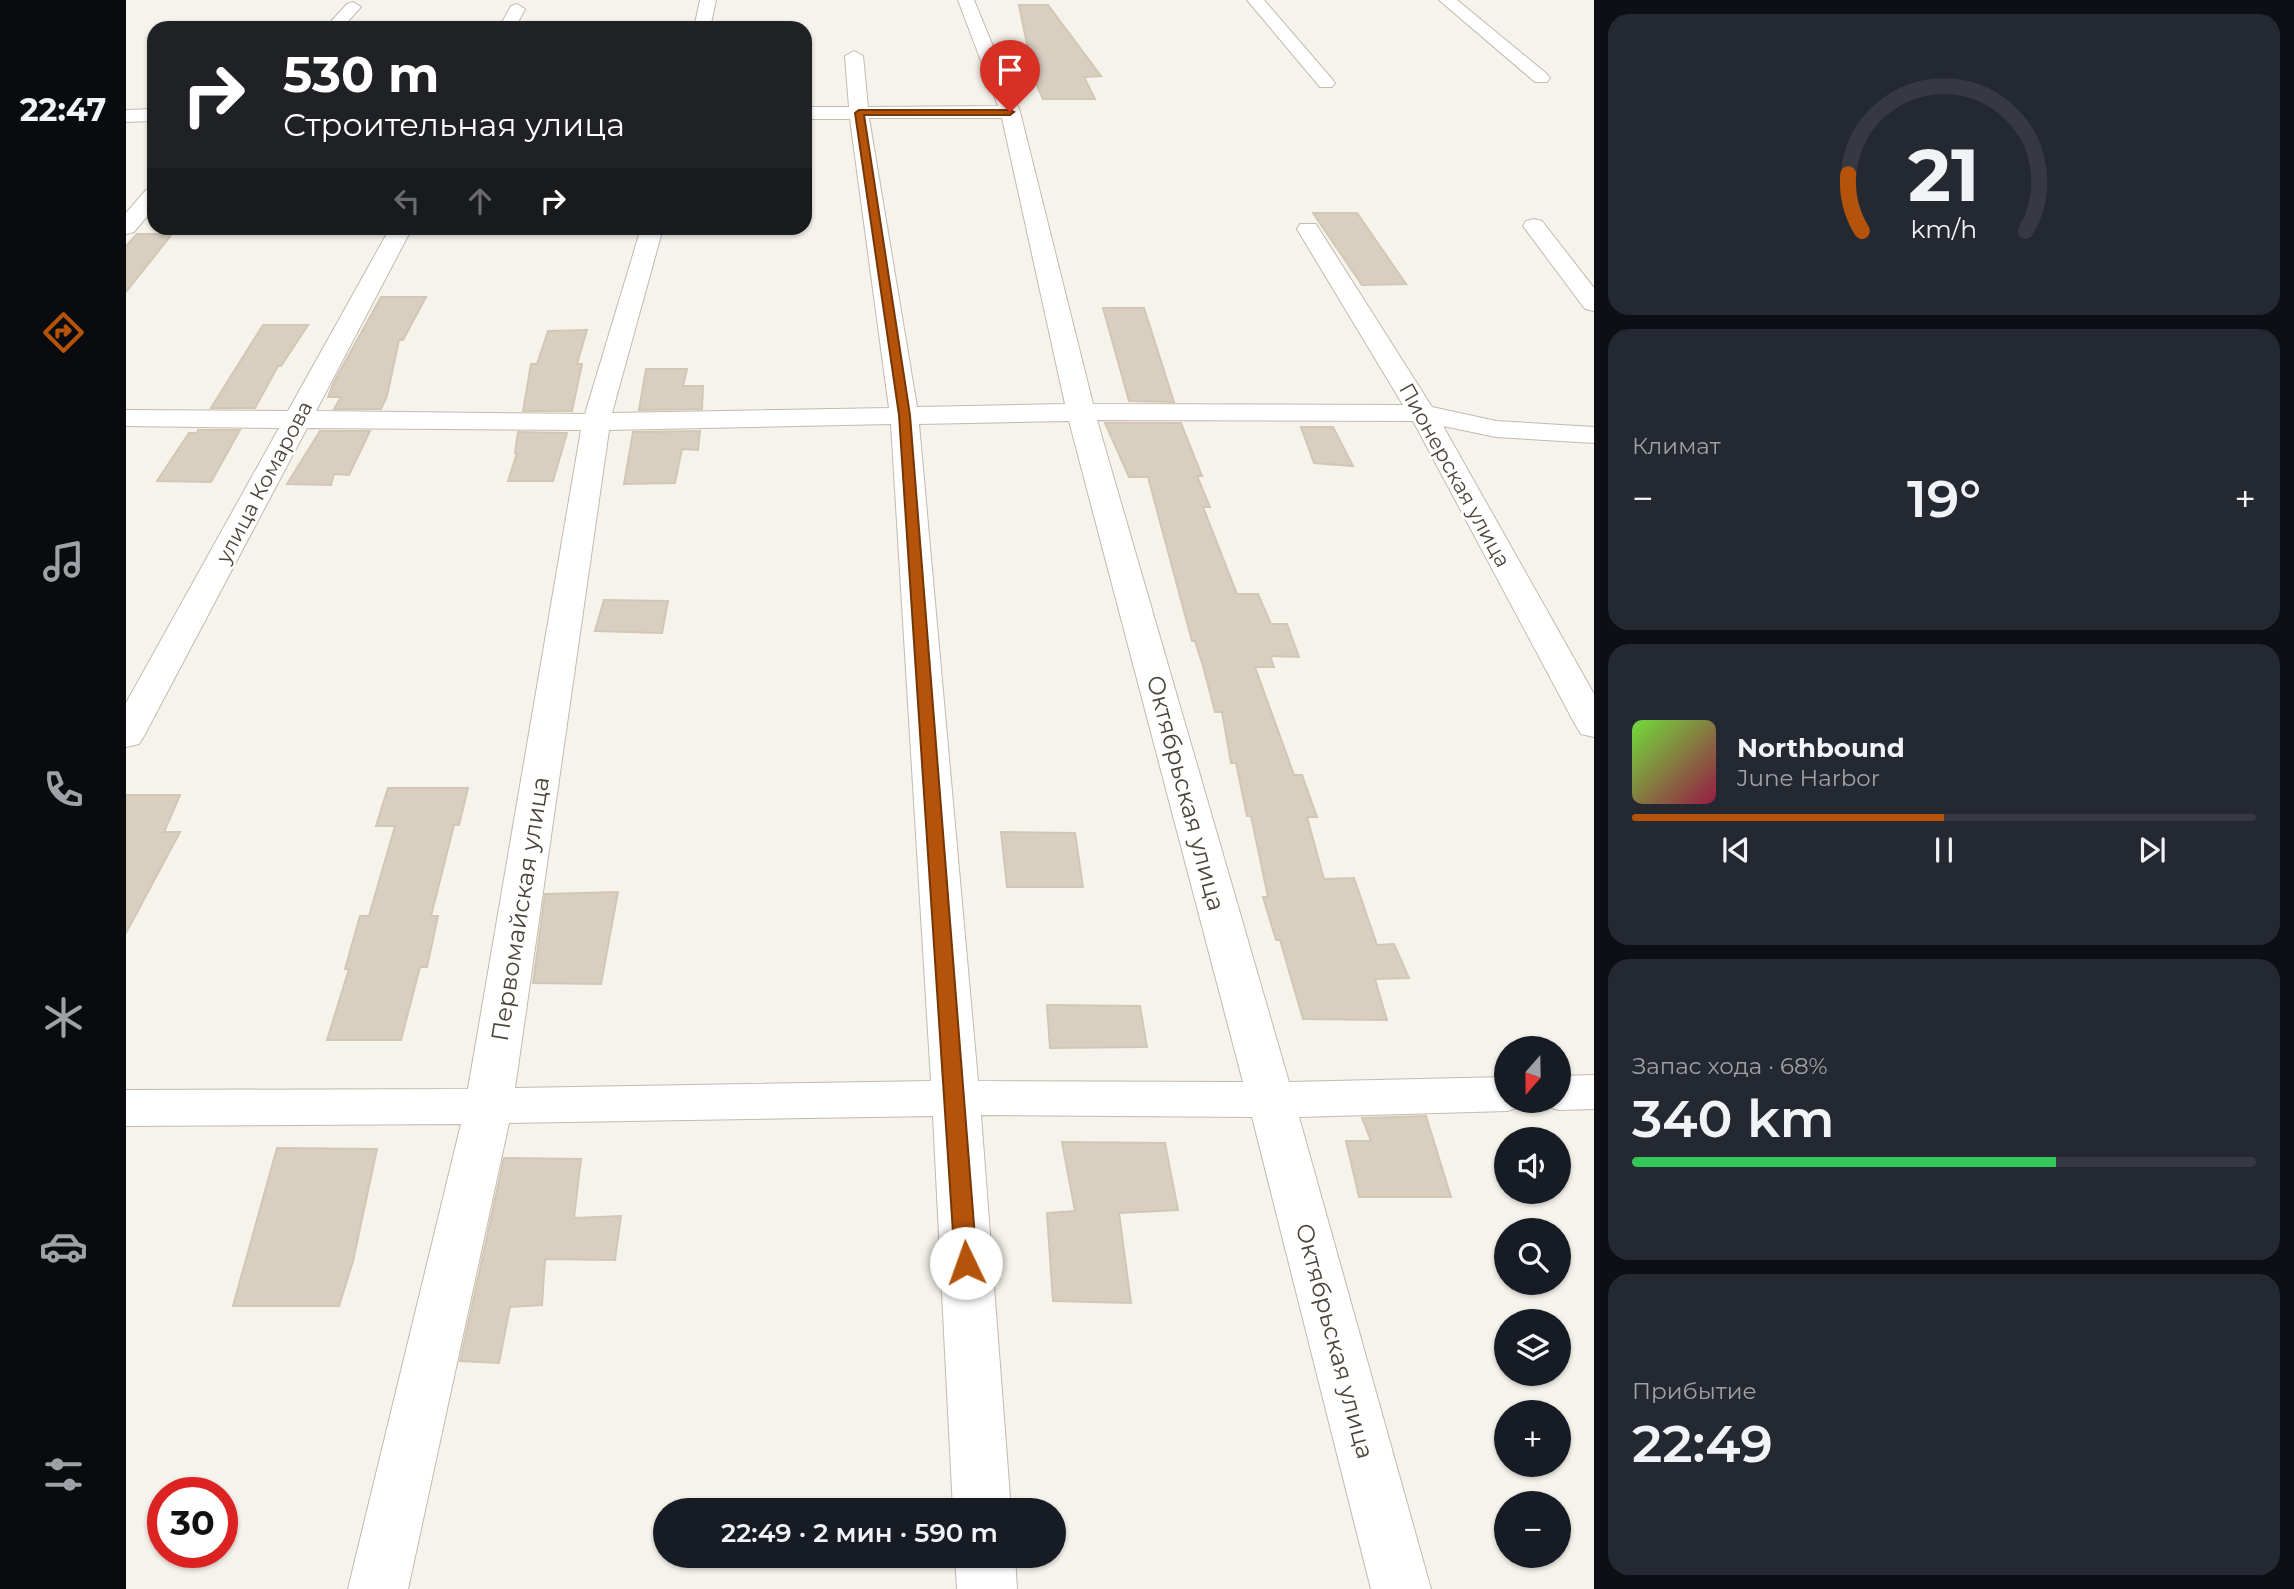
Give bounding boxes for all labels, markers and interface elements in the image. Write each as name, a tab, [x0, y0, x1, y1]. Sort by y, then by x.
pin	[980, 40, 1040, 112]
text: 530 m	[283, 45, 439, 104]
icon: right	[168, 49, 259, 140]
icon: arrive	[991, 51, 1029, 89]
text: 22:47	[20, 90, 106, 129]
text: Строительная улица	[283, 105, 625, 144]
text: 21	[1908, 131, 1980, 219]
icon: left	[388, 182, 426, 220]
icon: ahead	[461, 182, 499, 220]
icon: right	[534, 182, 572, 220]
text: km/h	[1911, 213, 1977, 243]
icon: directions	[39, 308, 88, 357]
street label: Пионерская улица	[1394, 379, 1516, 571]
street label: улица Комарова	[210, 397, 317, 568]
text: Климат	[1632, 432, 1721, 460]
text: 19°	[1907, 467, 1981, 530]
text: −	[1632, 475, 1654, 522]
text: +	[2234, 475, 2256, 522]
icon: music	[39, 537, 88, 586]
street label: Октябрьская улица	[1141, 672, 1231, 914]
text: Northbound	[1737, 732, 1905, 764]
text: June Harbor	[1737, 764, 1880, 792]
icon: phone	[39, 765, 88, 814]
street label: Первомайская улица	[485, 775, 555, 1043]
icon: previous	[1717, 831, 1755, 869]
icon: pause	[1925, 831, 1963, 869]
icon: next	[2133, 831, 2171, 869]
icon: climate	[39, 993, 88, 1042]
north arrow	[1494, 1036, 1572, 1113]
map controls	[1494, 1036, 1571, 1568]
text: Запас хода · 68%	[1632, 1052, 1828, 1080]
text: 340 km	[1632, 1087, 1834, 1150]
button: sound	[1494, 1127, 1571, 1204]
button: search	[1494, 1218, 1571, 1295]
street label: Октябрьская улица	[1290, 1220, 1380, 1462]
icon: car	[39, 1222, 88, 1271]
position arrow	[929, 1226, 1003, 1300]
button: layers	[1494, 1309, 1571, 1386]
text: Прибытие	[1632, 1377, 1757, 1405]
button: +	[1494, 1400, 1571, 1477]
text: 22:49	[1632, 1412, 1773, 1475]
icon: filters	[39, 1450, 88, 1499]
speed limit sign: 30	[147, 1477, 238, 1568]
button: −	[1494, 1491, 1571, 1568]
text: 22:49 · 2 мин · 590 m	[721, 1517, 998, 1549]

